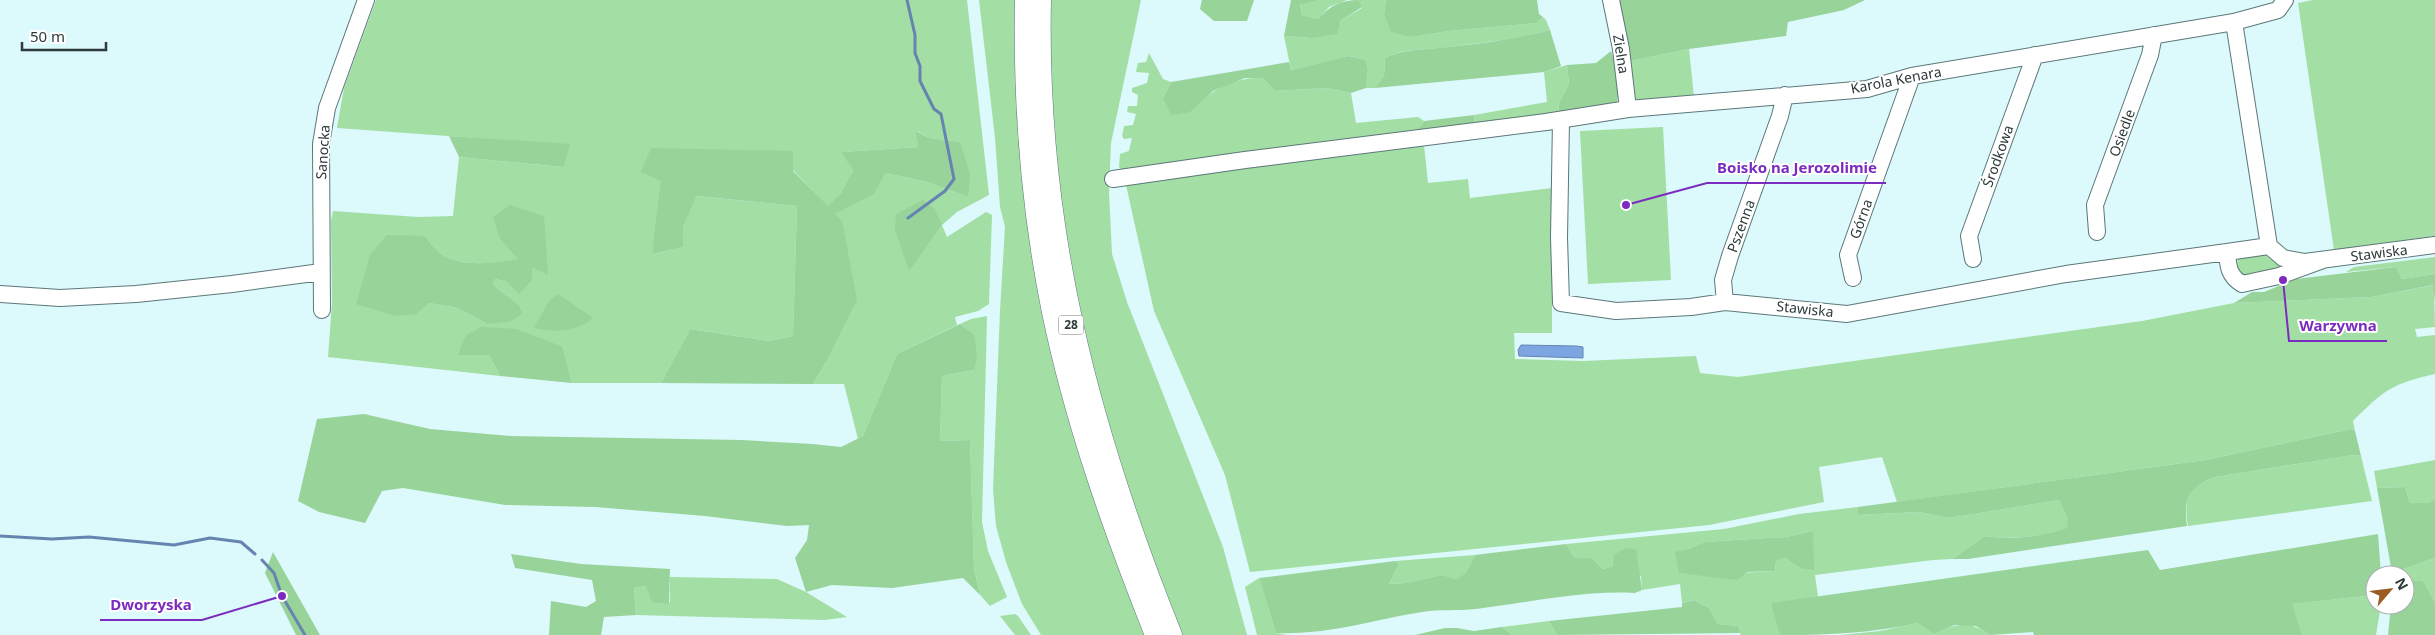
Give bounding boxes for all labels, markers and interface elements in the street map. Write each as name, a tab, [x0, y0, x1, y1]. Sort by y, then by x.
scale bar	[22, 20, 106, 52]
text: 50 m	[30, 26, 65, 46]
street label: Zielna	[1609, 33, 1634, 75]
street label: Karola Kenara	[1849, 61, 1943, 98]
street label: Osiedle	[2104, 106, 2139, 159]
street label: Środkowa	[1978, 122, 2018, 190]
street label: Sanocka	[311, 124, 334, 180]
callout: Boisko na Jerozolimie	[1707, 153, 1886, 183]
text: Boisko na Jerozolimie	[1717, 157, 1877, 177]
street label: Górna	[1845, 196, 1876, 241]
street label: Pszenna	[1722, 197, 1759, 255]
street label: Stawiska	[2349, 240, 2409, 265]
street label: Stawiska	[1776, 296, 1835, 321]
callout: Warzywna	[2289, 311, 2387, 341]
text: Warzywna	[2299, 315, 2377, 335]
road number: 28	[1058, 316, 1084, 334]
north arrow	[2365, 565, 2415, 615]
text: N	[2391, 574, 2413, 593]
callout: Dworzyska	[100, 590, 202, 620]
text: Dworzyska	[110, 594, 192, 614]

